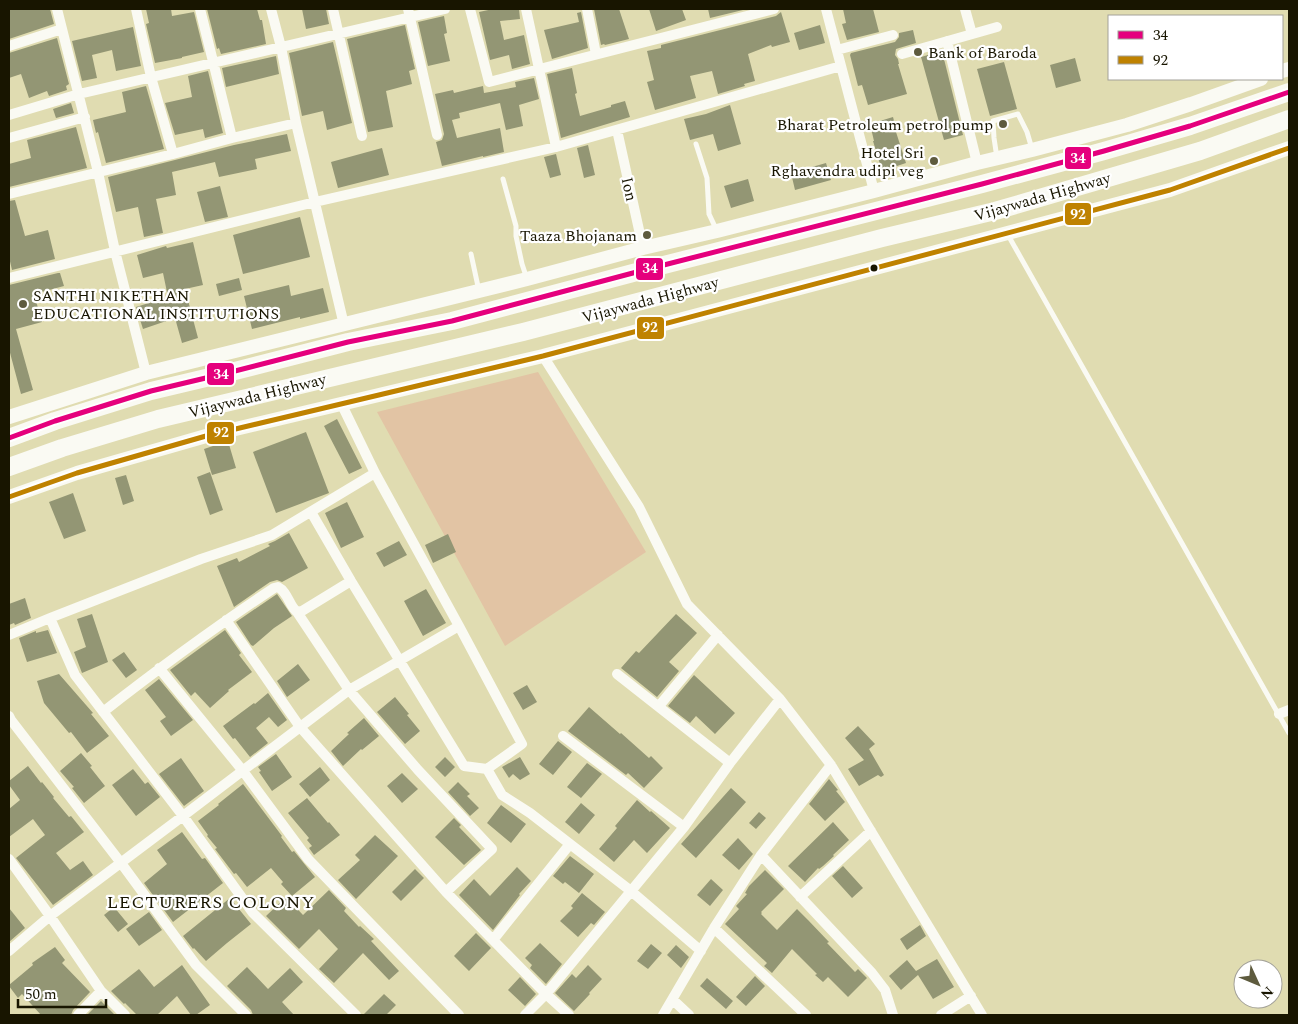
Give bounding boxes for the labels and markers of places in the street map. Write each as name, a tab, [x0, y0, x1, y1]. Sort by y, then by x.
place label: Bank of Baroda	[928, 41, 1037, 65]
marker: Bank of Baroda	[912, 46, 924, 58]
place label: Bharat Petroleum petrol pump	[777, 113, 993, 137]
marker: Bharat Petroleum petrol pump	[997, 118, 1009, 130]
place label: Hotel Sri Rghavendra udipi veg	[771, 141, 924, 183]
marker: Hotel Sri Rghavendra udipi veg	[928, 155, 940, 167]
place label: Taaza Bhojanam	[520, 224, 637, 248]
marker: Taaza Bhojanam	[641, 229, 653, 241]
unlabelled marker	[869, 263, 879, 273]
place label: SANTHI NIKETHAN EDUCATIONAL INSTITUTIONS	[33, 284, 279, 326]
marker: SANTHI NIKETHAN EDUCATIONAL INSTITUTIONS	[17, 298, 29, 310]

